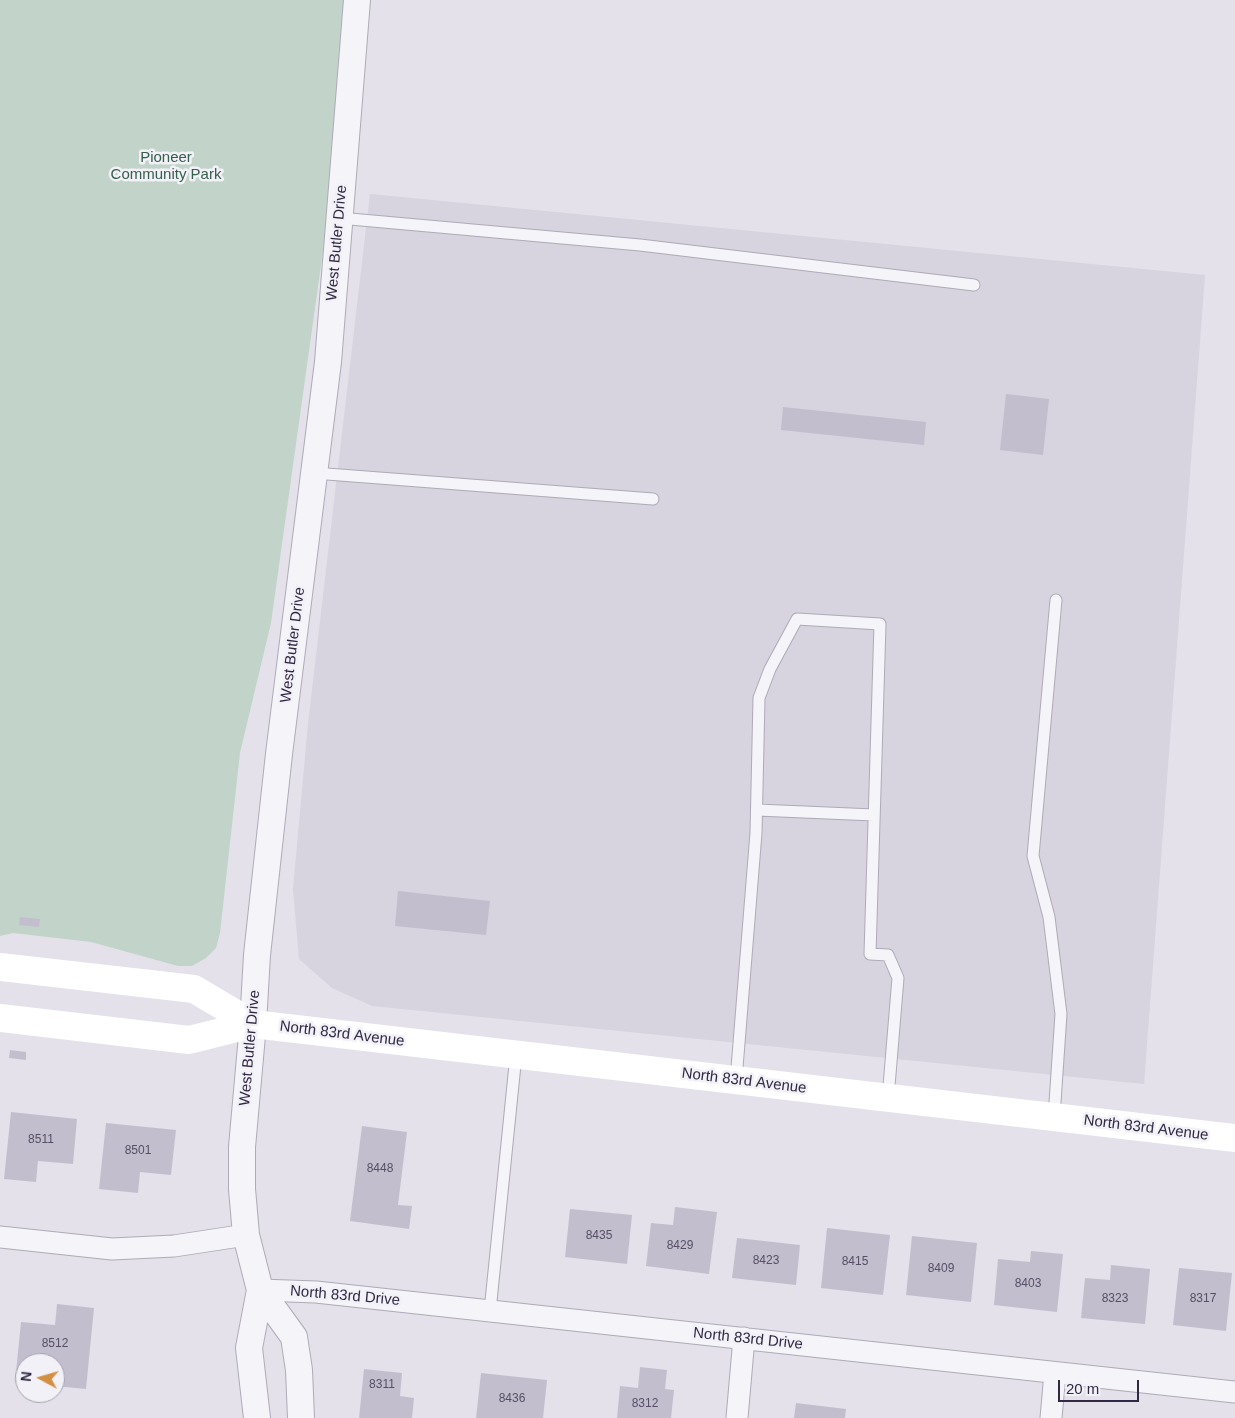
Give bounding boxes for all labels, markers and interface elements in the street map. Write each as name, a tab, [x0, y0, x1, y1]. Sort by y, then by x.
park label: Pioneer Community Park	[111, 149, 221, 184]
street label: West Butler Drive	[323, 184, 351, 302]
street label: West Butler Drive	[277, 586, 309, 704]
street label: West Butler Drive	[236, 989, 264, 1107]
street label: North 83rd Avenue	[279, 1017, 405, 1051]
street label: North 83rd Avenue	[681, 1064, 807, 1098]
street label: North 83rd Avenue	[1083, 1111, 1209, 1145]
house number: 8511	[28, 1133, 54, 1147]
house number: 8501	[125, 1144, 151, 1158]
house number: 8448	[367, 1162, 393, 1176]
house number: 8435	[586, 1229, 612, 1243]
house number: 8429	[667, 1239, 693, 1253]
house number: 8423	[753, 1254, 779, 1268]
house number: 8415	[842, 1255, 868, 1269]
house number: 8409	[928, 1262, 954, 1276]
house number: 8403	[1015, 1277, 1041, 1291]
street label: North 83rd Drive	[289, 1282, 401, 1310]
house number: 8323	[1102, 1292, 1128, 1306]
house number: 8317	[1190, 1292, 1216, 1306]
street label: North 83rd Drive	[692, 1324, 804, 1354]
house number: 8512	[42, 1337, 68, 1351]
north arrow	[15, 1353, 65, 1403]
scale bar	[1060, 1370, 1141, 1402]
text: N	[18, 1371, 35, 1382]
house number: 8311	[369, 1378, 395, 1392]
text: 20 m	[1066, 1380, 1099, 1397]
house number: 8436	[499, 1392, 525, 1406]
house number: 8312	[632, 1397, 658, 1411]

